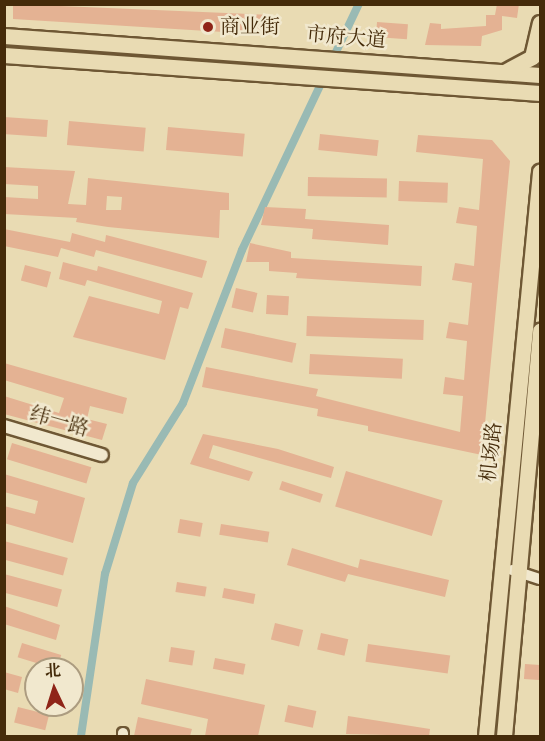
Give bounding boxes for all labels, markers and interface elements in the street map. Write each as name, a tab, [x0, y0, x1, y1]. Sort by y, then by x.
place label: 商业街	[220, 15, 280, 39]
marker: 商业街	[201, 20, 215, 34]
street label: 市府大道	[305, 23, 387, 53]
street label: 纬一路	[27, 402, 91, 442]
street label: 机场路	[477, 421, 507, 483]
north arrow	[24, 657, 84, 717]
text: 北	[44, 661, 62, 682]

